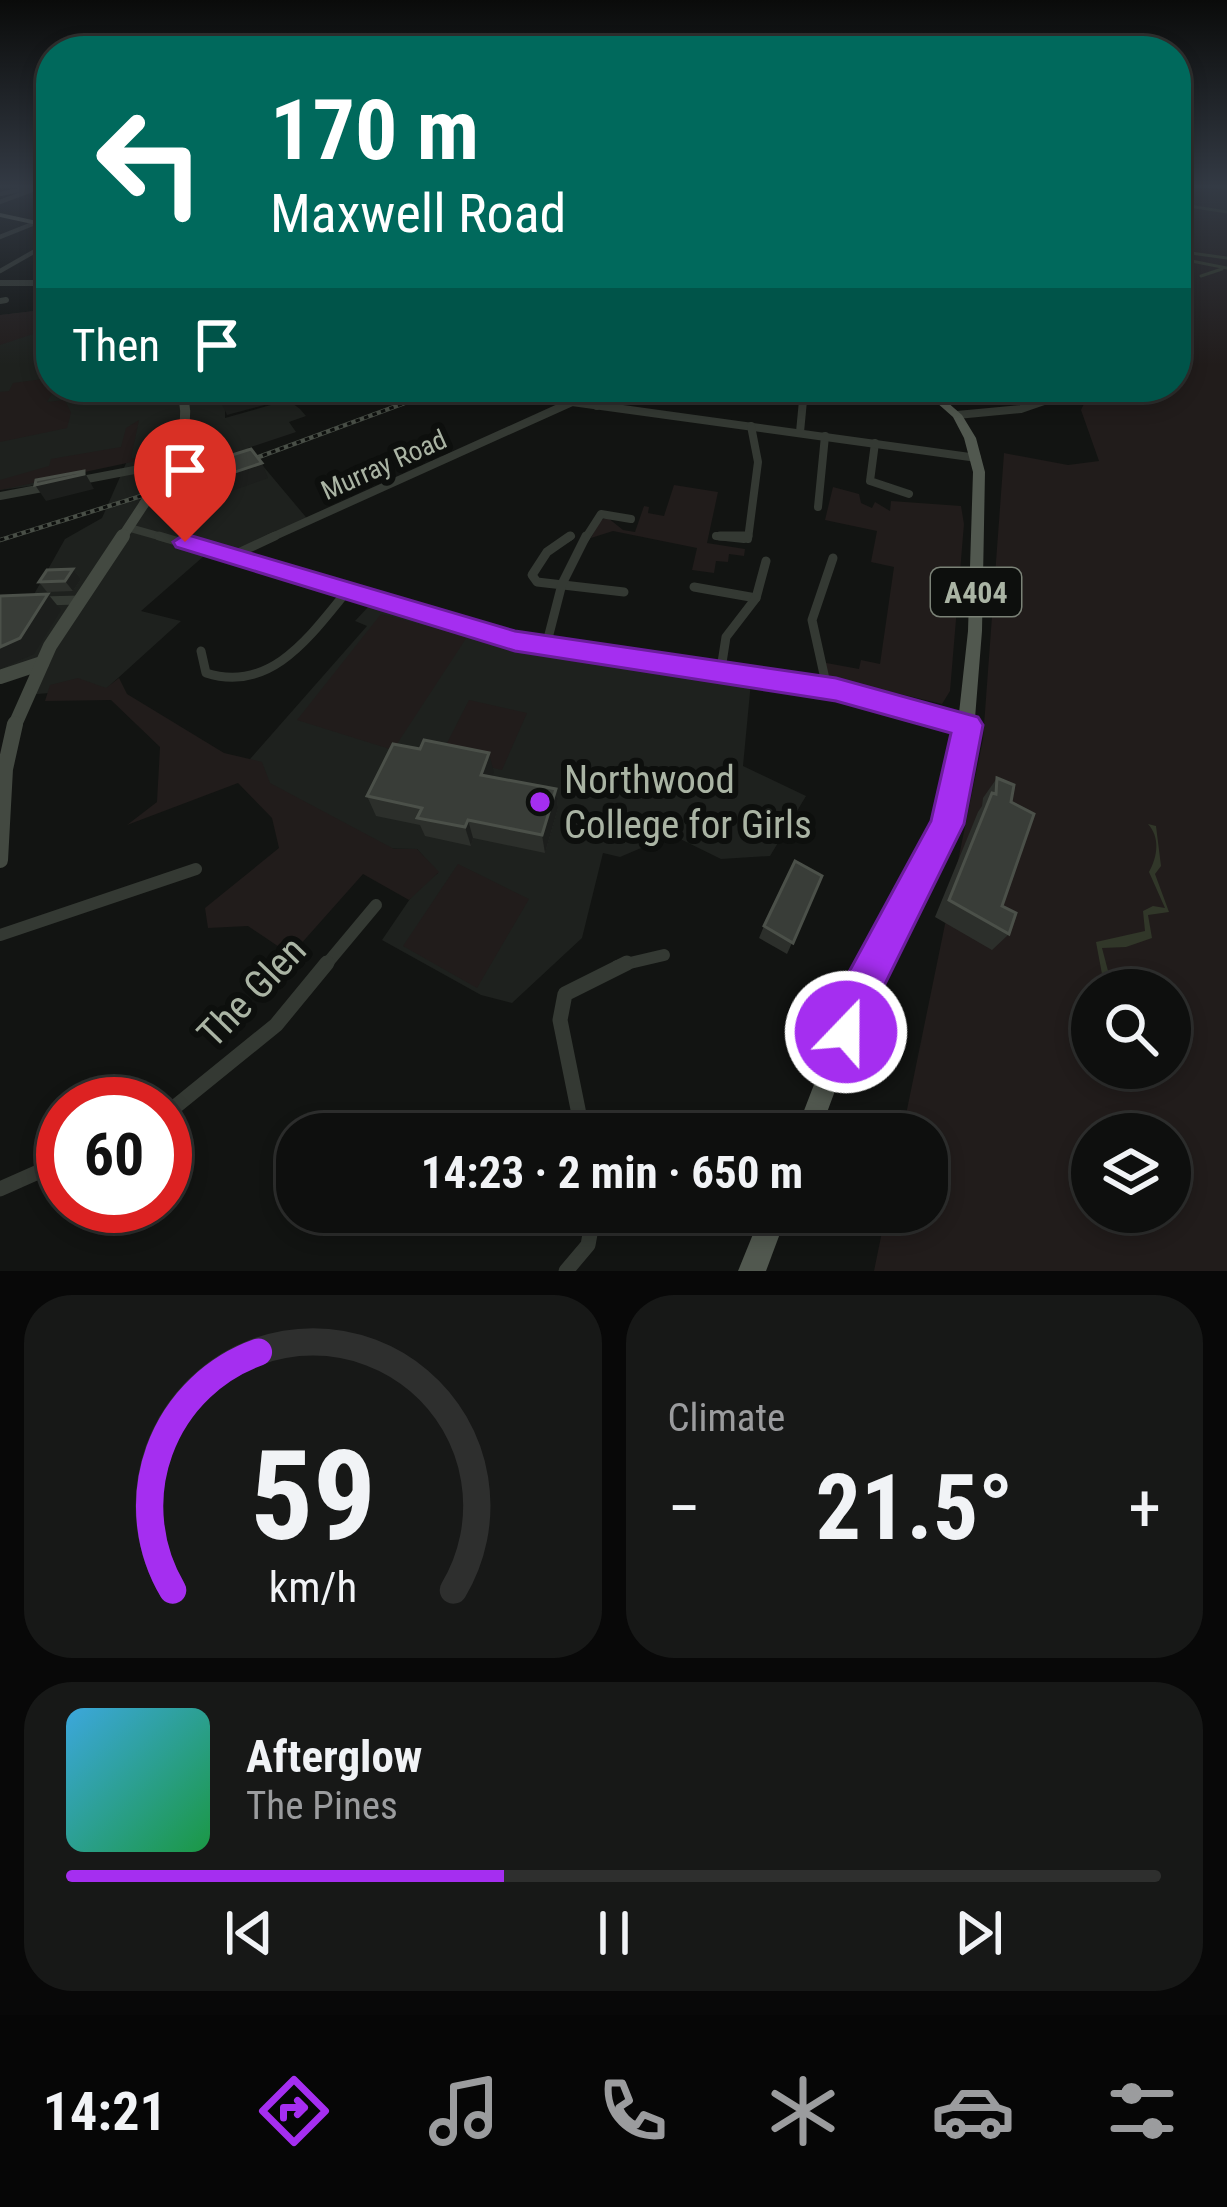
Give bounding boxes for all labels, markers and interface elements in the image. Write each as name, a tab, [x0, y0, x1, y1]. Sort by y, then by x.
text: 170 m	[270, 81, 479, 180]
icon: left	[72, 84, 228, 240]
text: Maxwell Road	[270, 182, 566, 245]
icon: arrive	[184, 312, 250, 378]
text: Then	[72, 319, 160, 372]
pin	[134, 419, 236, 542]
street label: Murray Road	[316, 423, 452, 507]
icon: arrive	[152, 437, 218, 503]
road number: A404	[931, 568, 1021, 616]
place label: Northwood College for Girls	[564, 757, 812, 848]
marker: Northwood College for Girls	[527, 789, 553, 815]
street label: The Glen	[188, 927, 316, 1057]
position arrow	[783, 969, 909, 1095]
map controls	[1071, 969, 1191, 1233]
button: search	[1071, 969, 1191, 1089]
speed limit sign: 60	[36, 1077, 192, 1233]
button: layers	[1071, 1113, 1191, 1233]
text: 14:23 · 2 min · 650 m	[421, 1146, 803, 1199]
text: Climate	[668, 1395, 785, 1441]
text: 59	[250, 1423, 376, 1569]
text: 21.5°	[816, 1456, 1013, 1561]
text: −	[668, 1470, 701, 1547]
text: +	[1128, 1470, 1161, 1547]
text: km/h	[269, 1561, 357, 1611]
text: Afterglow	[246, 1730, 422, 1783]
text: The Pines	[246, 1783, 398, 1829]
icon: previous	[216, 1900, 282, 1966]
icon: pause	[581, 1900, 647, 1966]
icon: next	[946, 1900, 1012, 1966]
icon: directions	[252, 2069, 336, 2153]
icon: music	[422, 2069, 506, 2153]
icon: phone	[591, 2069, 675, 2153]
icon: climate	[761, 2069, 845, 2153]
icon: car	[931, 2069, 1015, 2153]
icon: filters	[1100, 2069, 1184, 2153]
text: 14:21	[43, 2080, 167, 2143]

